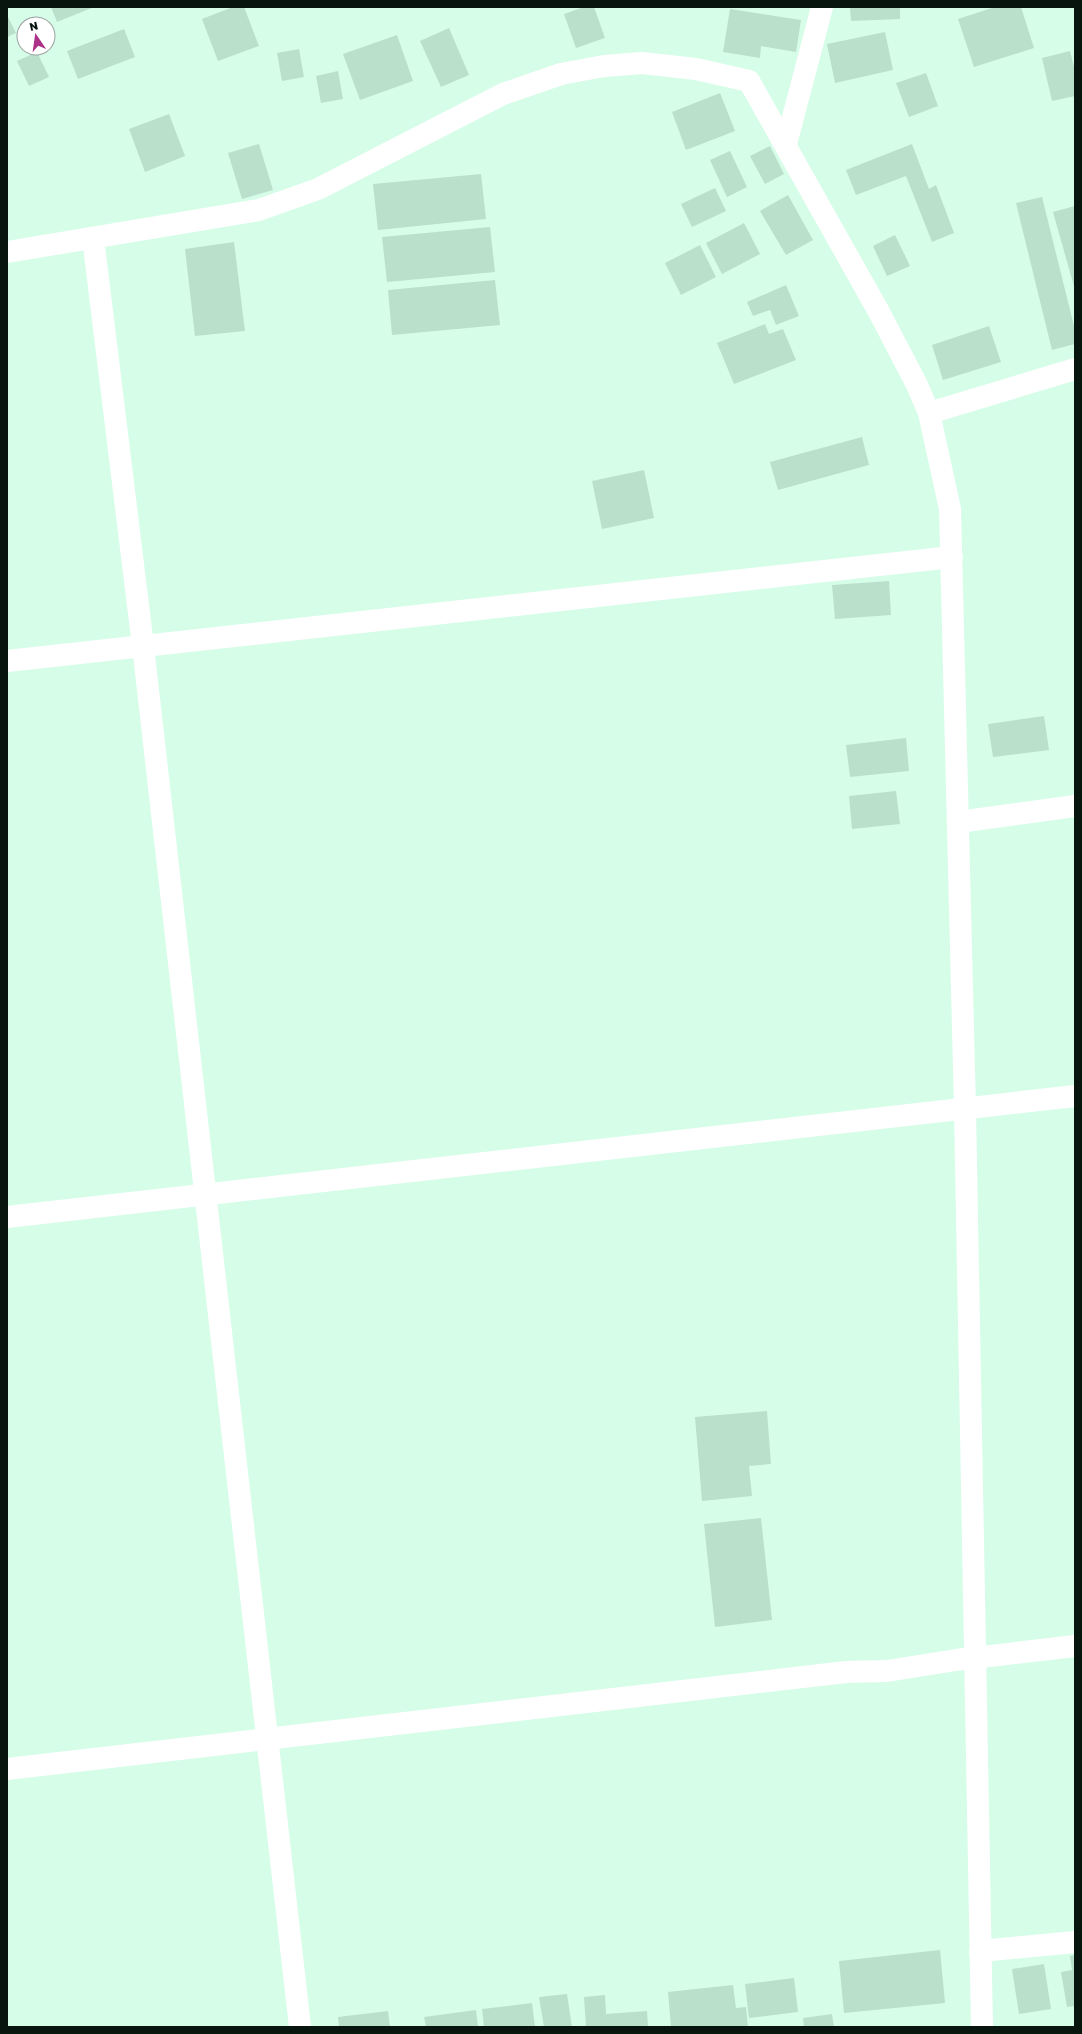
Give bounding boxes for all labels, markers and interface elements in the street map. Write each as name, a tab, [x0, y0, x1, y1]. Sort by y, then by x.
north arrow	[16, 16, 56, 56]
text: N	[28, 18, 39, 33]

